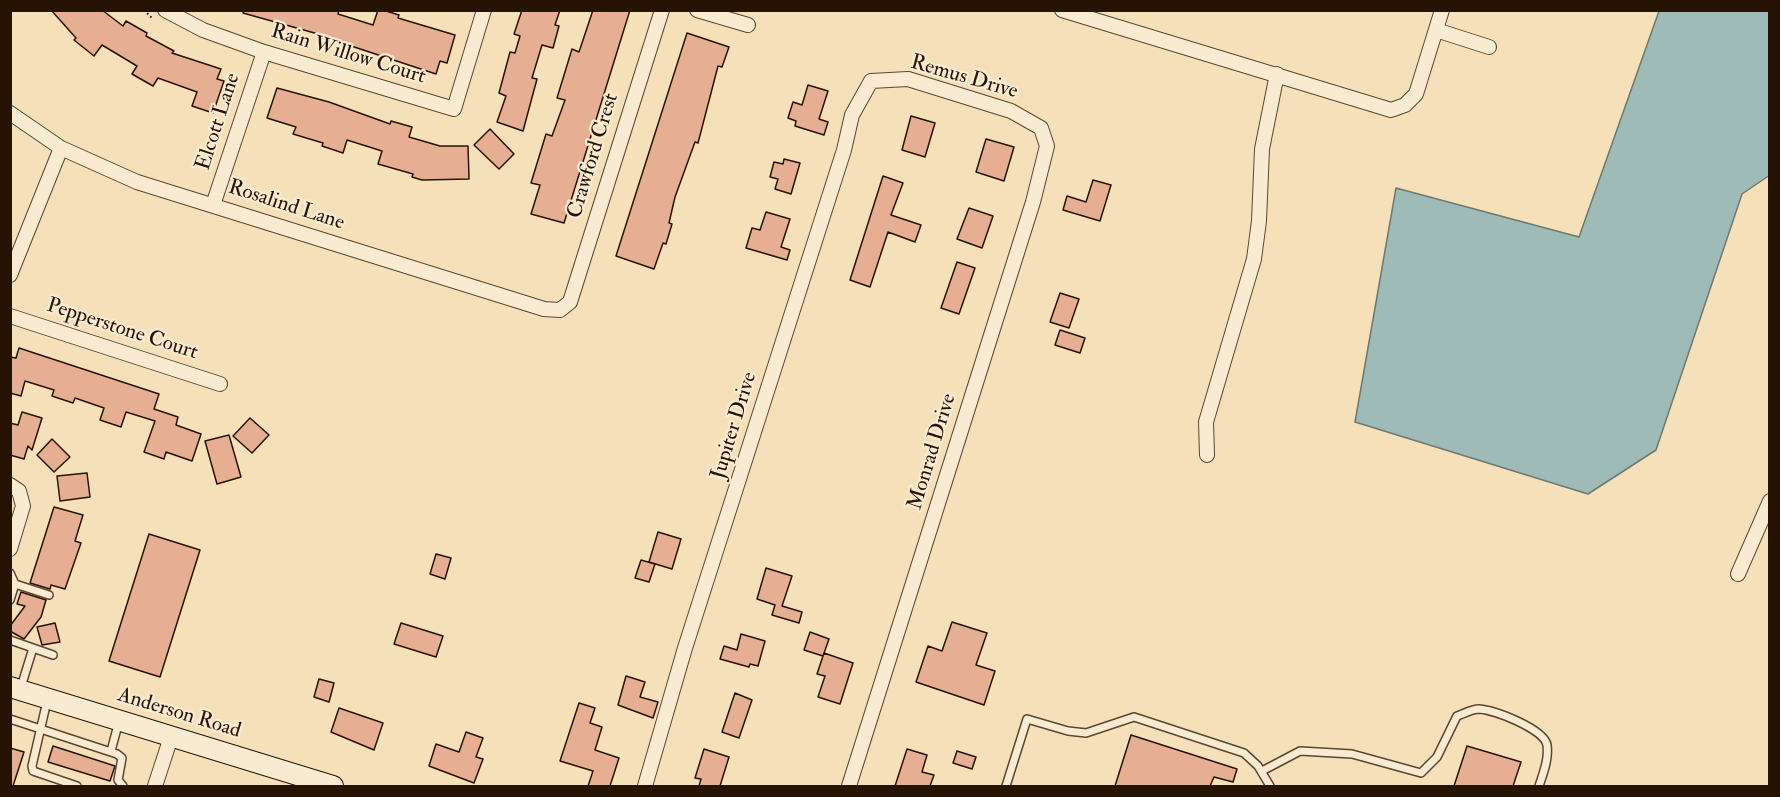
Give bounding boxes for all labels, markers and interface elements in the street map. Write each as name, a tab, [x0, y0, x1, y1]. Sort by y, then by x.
street label: Rain Willow Court	[268, 19, 428, 91]
street label: Remus Drive	[907, 51, 1021, 105]
street label: Elcott Lane	[192, 70, 246, 174]
street label: Crawford Crest	[563, 90, 625, 222]
street label: Rosalind Lane	[225, 175, 347, 237]
street label: Pepperstone Court	[43, 294, 201, 366]
street label: Jupiter Drive	[707, 369, 763, 483]
street label: Monrad Drive	[903, 391, 963, 513]
street label: Anderson Road	[114, 683, 244, 745]

